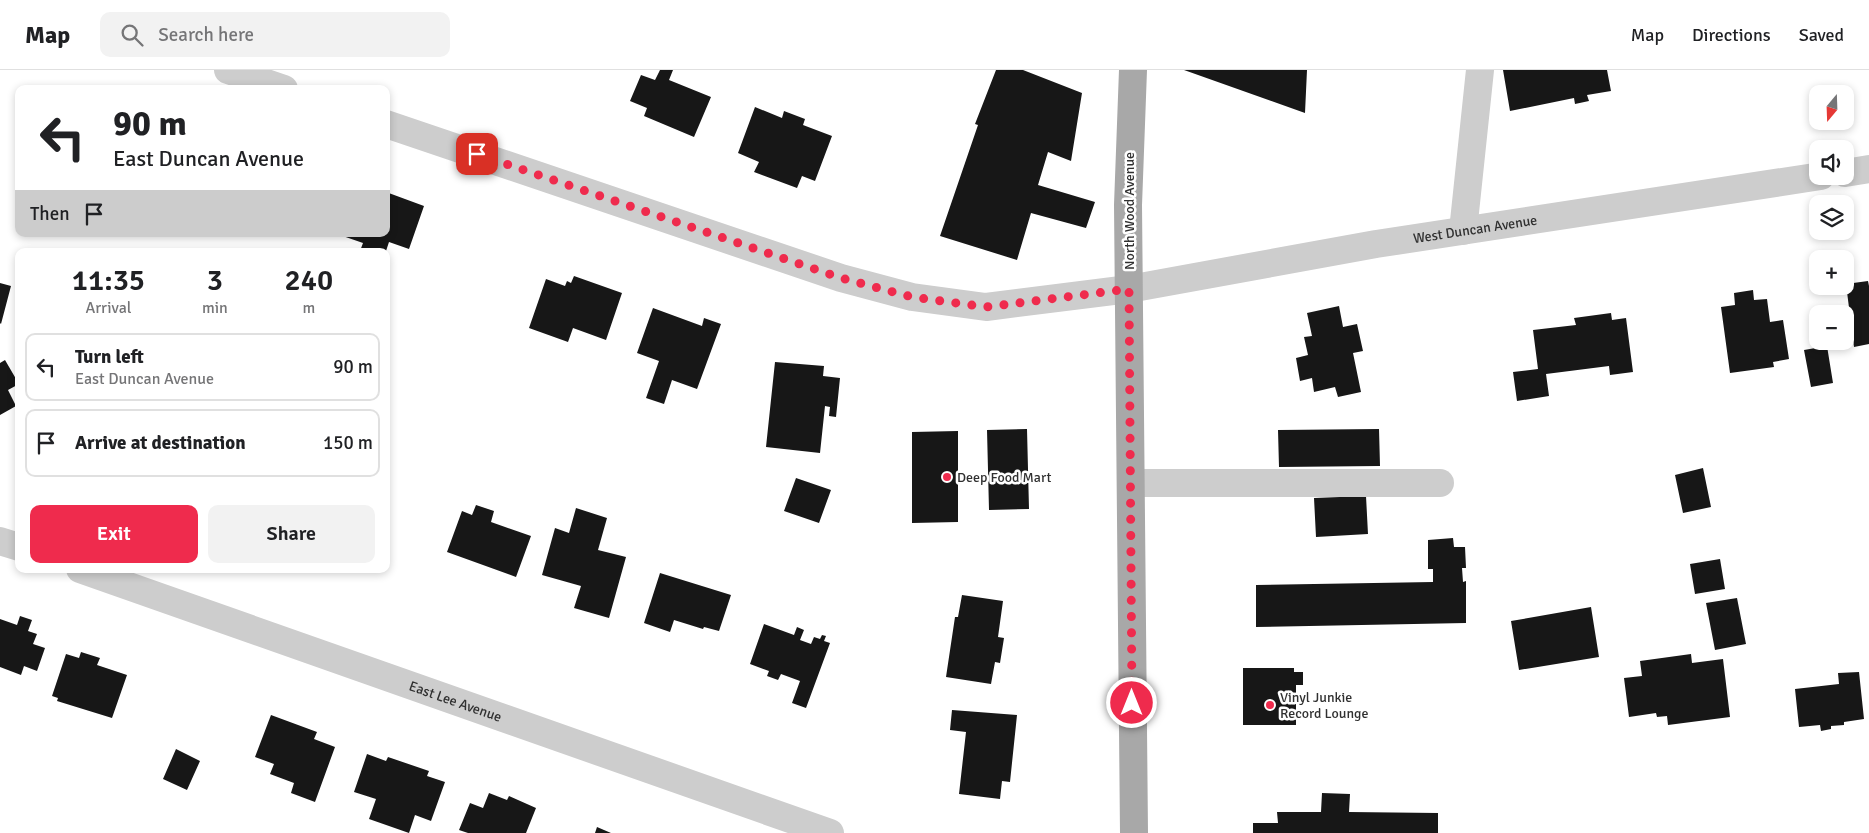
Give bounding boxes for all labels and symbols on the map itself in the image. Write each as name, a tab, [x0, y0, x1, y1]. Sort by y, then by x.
north arrow	[1809, 85, 1854, 130]
pin	[456, 133, 498, 175]
street label: North Wood Avenue	[1121, 152, 1138, 270]
street label: West Duncan Avenue	[1412, 211, 1538, 247]
place label: Deep Food Mart	[957, 469, 1051, 486]
marker: Deep Food Mart	[941, 471, 953, 483]
position arrow	[1105, 676, 1157, 728]
street label: East Lee Avenue	[407, 678, 504, 726]
place label: Vinyl Junkie Record Lounge	[1280, 689, 1368, 722]
marker: Vinyl Junkie Record Lounge	[1264, 699, 1276, 711]

